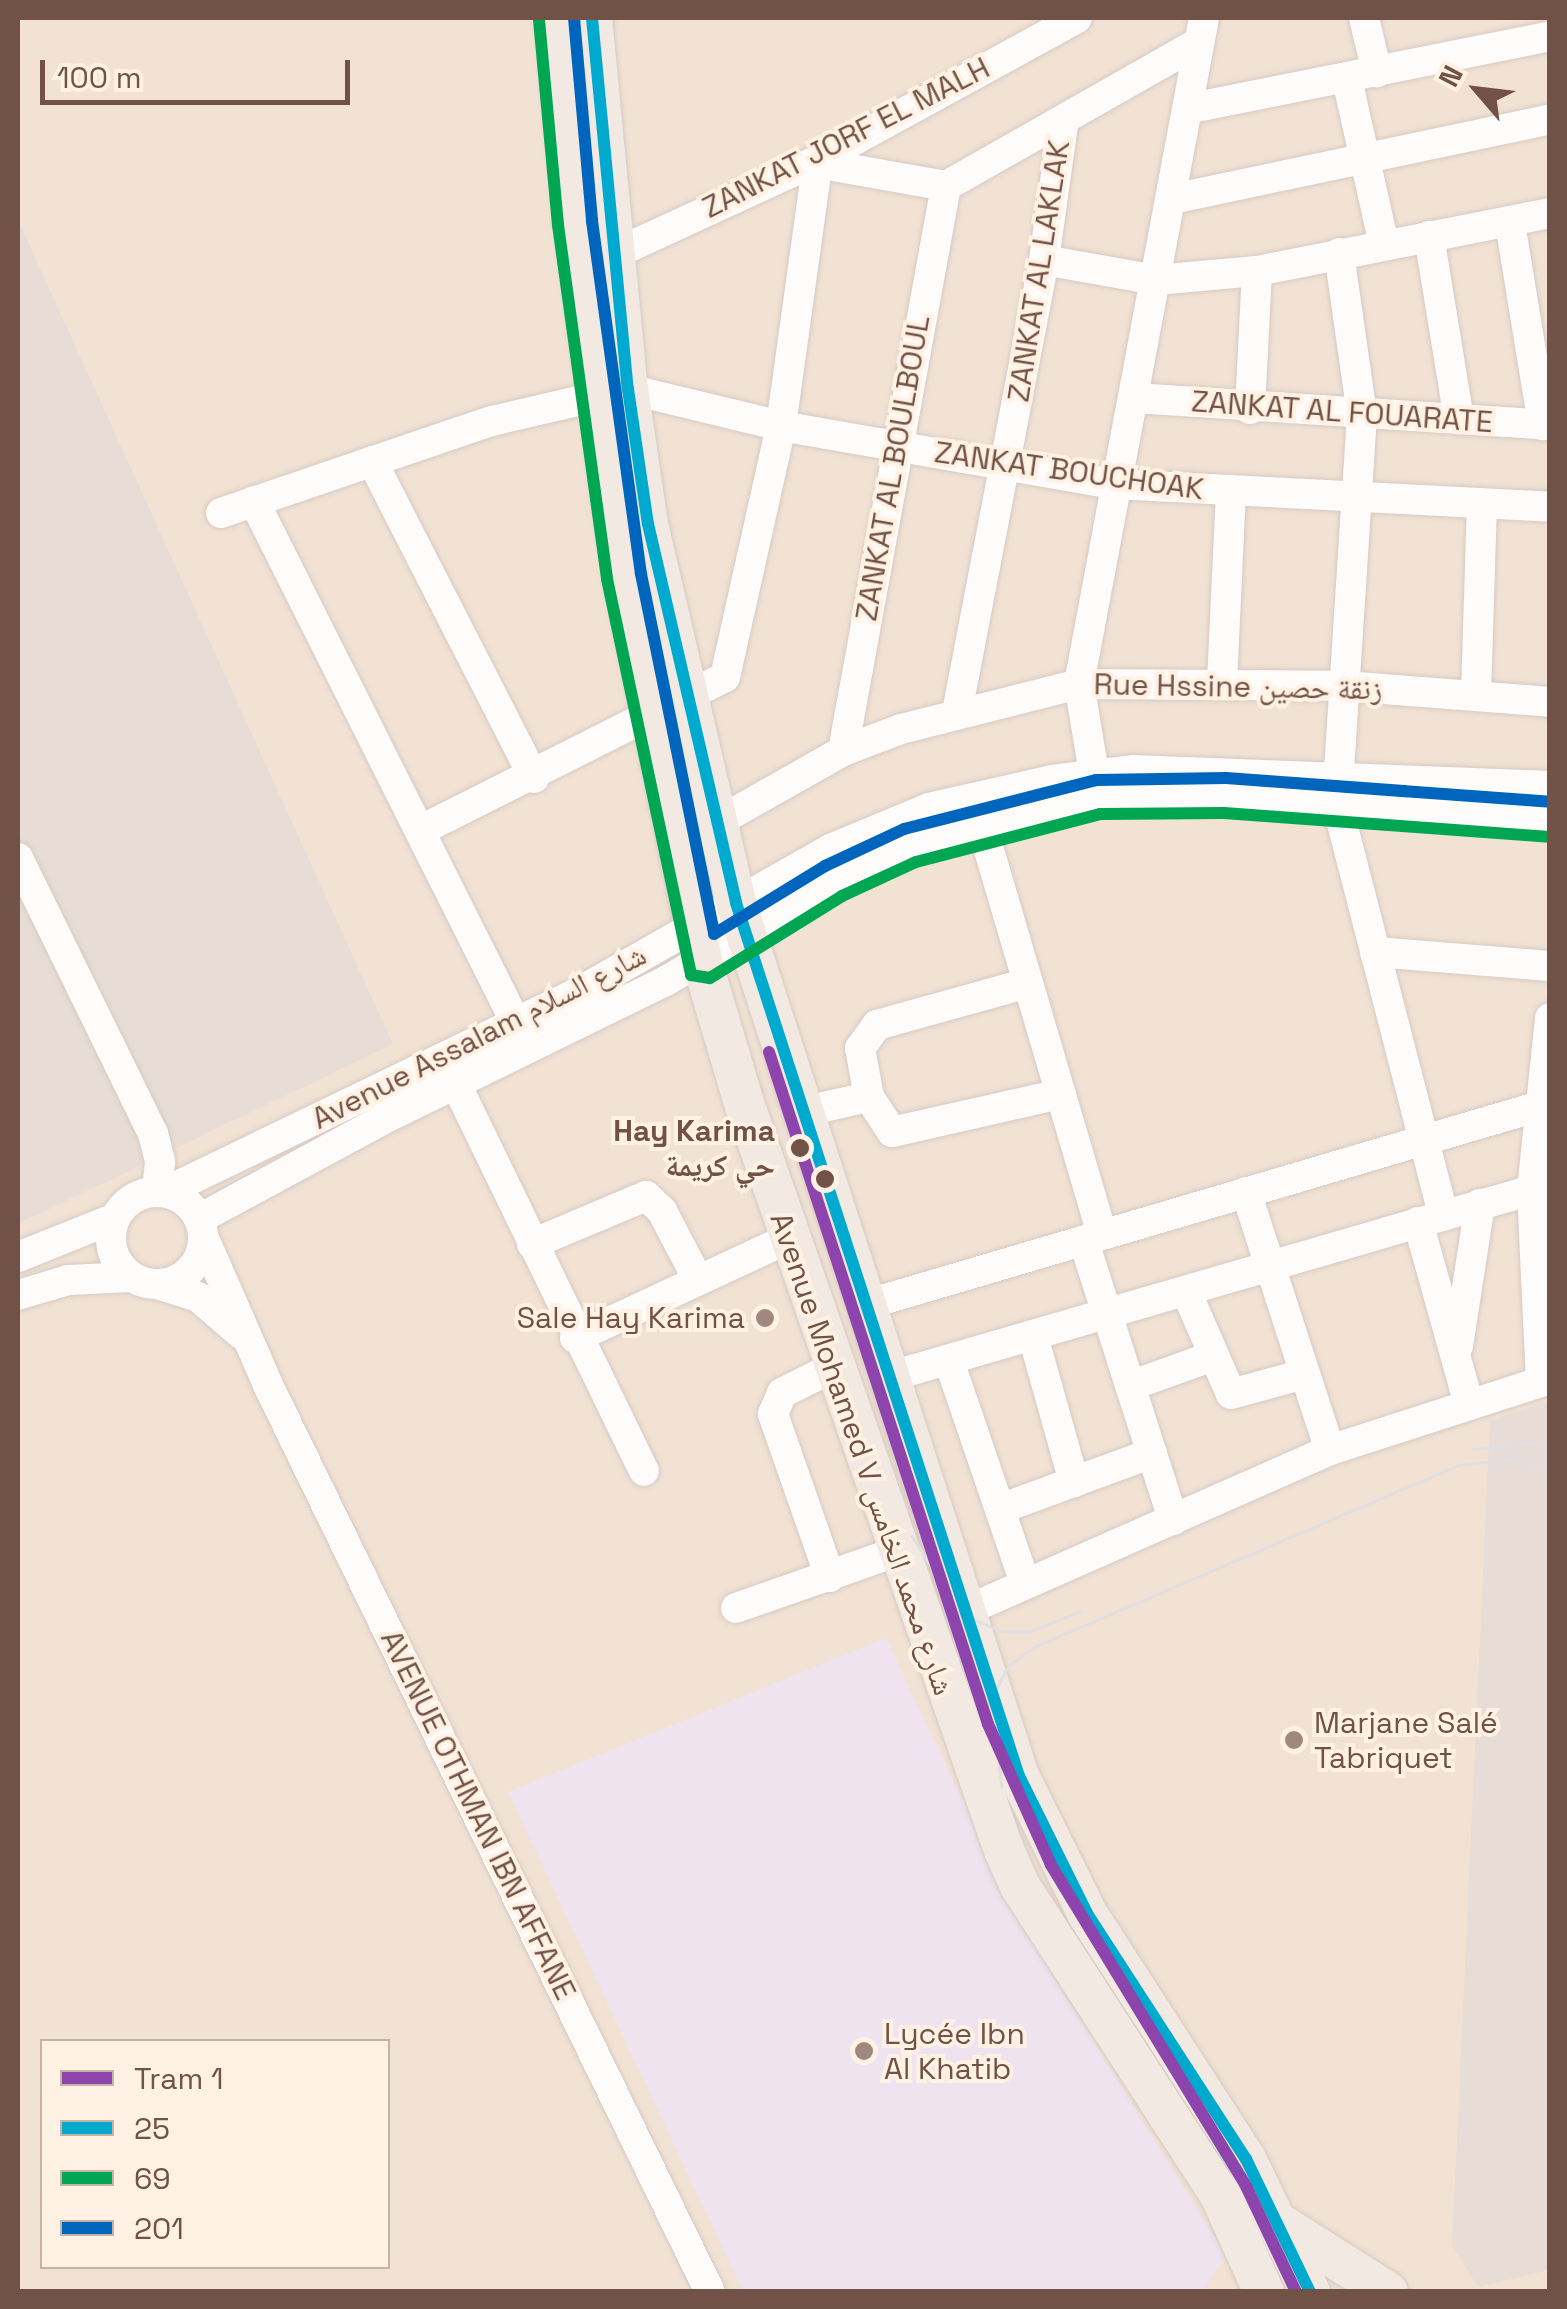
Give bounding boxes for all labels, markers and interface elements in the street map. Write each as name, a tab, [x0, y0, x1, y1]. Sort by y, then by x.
scale bar	[45, 40, 355, 102]
north arrow	[1427, 40, 1527, 140]
street label: ZANKAT JORF EL MALH	[696, 50, 996, 226]
text: 100 m	[57, 58, 142, 97]
text: N	[1430, 59, 1471, 93]
street label: ZANKAT AL LAKLAK	[1000, 137, 1078, 405]
street label: ZANKAT AL BOULBOUL	[848, 311, 938, 625]
street label: ZANKAT AL FOUARATE	[1189, 383, 1495, 441]
street label: ZANKAT BOUCHOAK	[932, 434, 1206, 508]
street label: Rue Hssine زنقة حصين	[1093, 666, 1383, 708]
street label: Avenue Assalam شارع السلام	[306, 937, 652, 1137]
place label: Hay Karima حي كريمة	[613, 1113, 775, 1184]
marker: Hay Karima حي كريمة	[784, 1132, 816, 1164]
unlabelled marker	[815, 1169, 835, 1189]
street label: Avenue Mohamed V شارع محمد الخامس	[762, 1208, 962, 1700]
place label: Sale Hay Karima	[517, 1300, 745, 1336]
marker: Sale Hay Karima	[754, 1307, 776, 1329]
street label: AVENUE OTHMAN IBN AFFANE	[373, 1624, 583, 2006]
place label: Marjane Salé Tabriquet	[1314, 1705, 1498, 1776]
marker: Marjane Salé Tabriquet	[1283, 1729, 1305, 1751]
place label: Lycée Ibn Al Khatib	[884, 2016, 1025, 2086]
legend	[40, 2039, 390, 2269]
marker: Lycée Ibn Al Khatib	[853, 2040, 875, 2062]
text: Tram 1	[134, 2059, 223, 2098]
text: 25	[134, 2109, 170, 2148]
text: 69	[134, 2159, 171, 2198]
text: 201	[134, 2209, 184, 2248]

